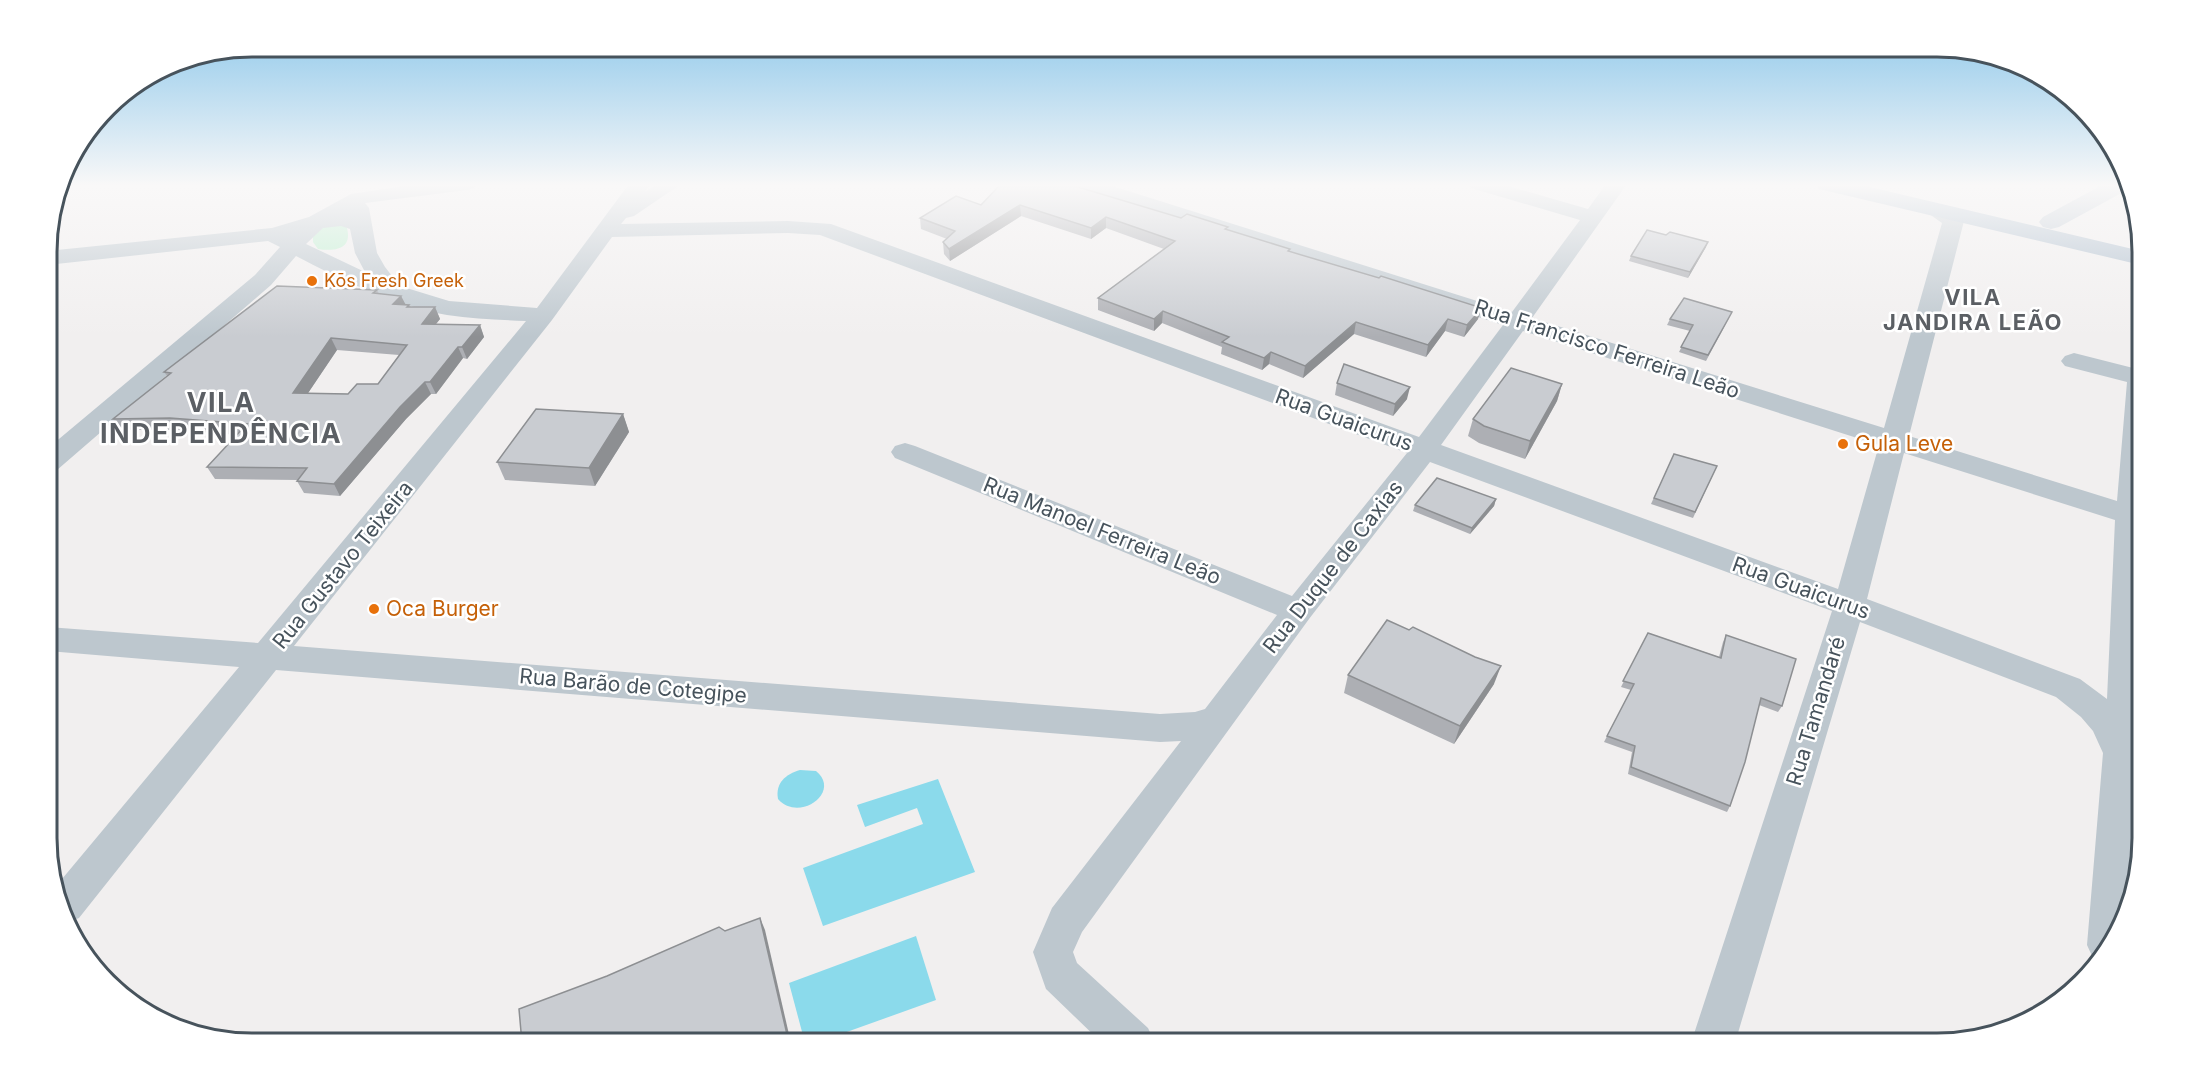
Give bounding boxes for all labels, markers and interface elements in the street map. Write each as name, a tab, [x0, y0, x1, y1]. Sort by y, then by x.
place label: Kōs Fresh Greek	[324, 270, 464, 291]
marker: Kōs Fresh Greek	[305, 274, 319, 288]
district label: VILA JANDIRA LEÃO	[1883, 284, 2063, 335]
street label: Rua Francisco Ferreira Leão	[1471, 294, 1743, 403]
street label: Rua Guaicurus	[1272, 383, 1416, 456]
district label: VILA INDEPENDÊNCIA	[100, 386, 342, 450]
place label: Gula Leve	[1855, 431, 1953, 456]
marker: Gula Leve	[1836, 437, 1850, 451]
street label: Rua Manoel Ferreira Leão	[980, 471, 1225, 590]
street label: Rua Duque de Caxias	[1257, 475, 1408, 658]
street label: Rua Gustavo Teixeira	[267, 476, 418, 654]
street label: Rua Guaicurus	[1729, 551, 1873, 624]
place label: Oca Burger	[386, 596, 499, 621]
marker: Oca Burger	[367, 602, 381, 616]
street label: Rua Tamandaré	[1781, 633, 1850, 788]
street label: Rua Barão de Cotegipe	[518, 663, 748, 708]

